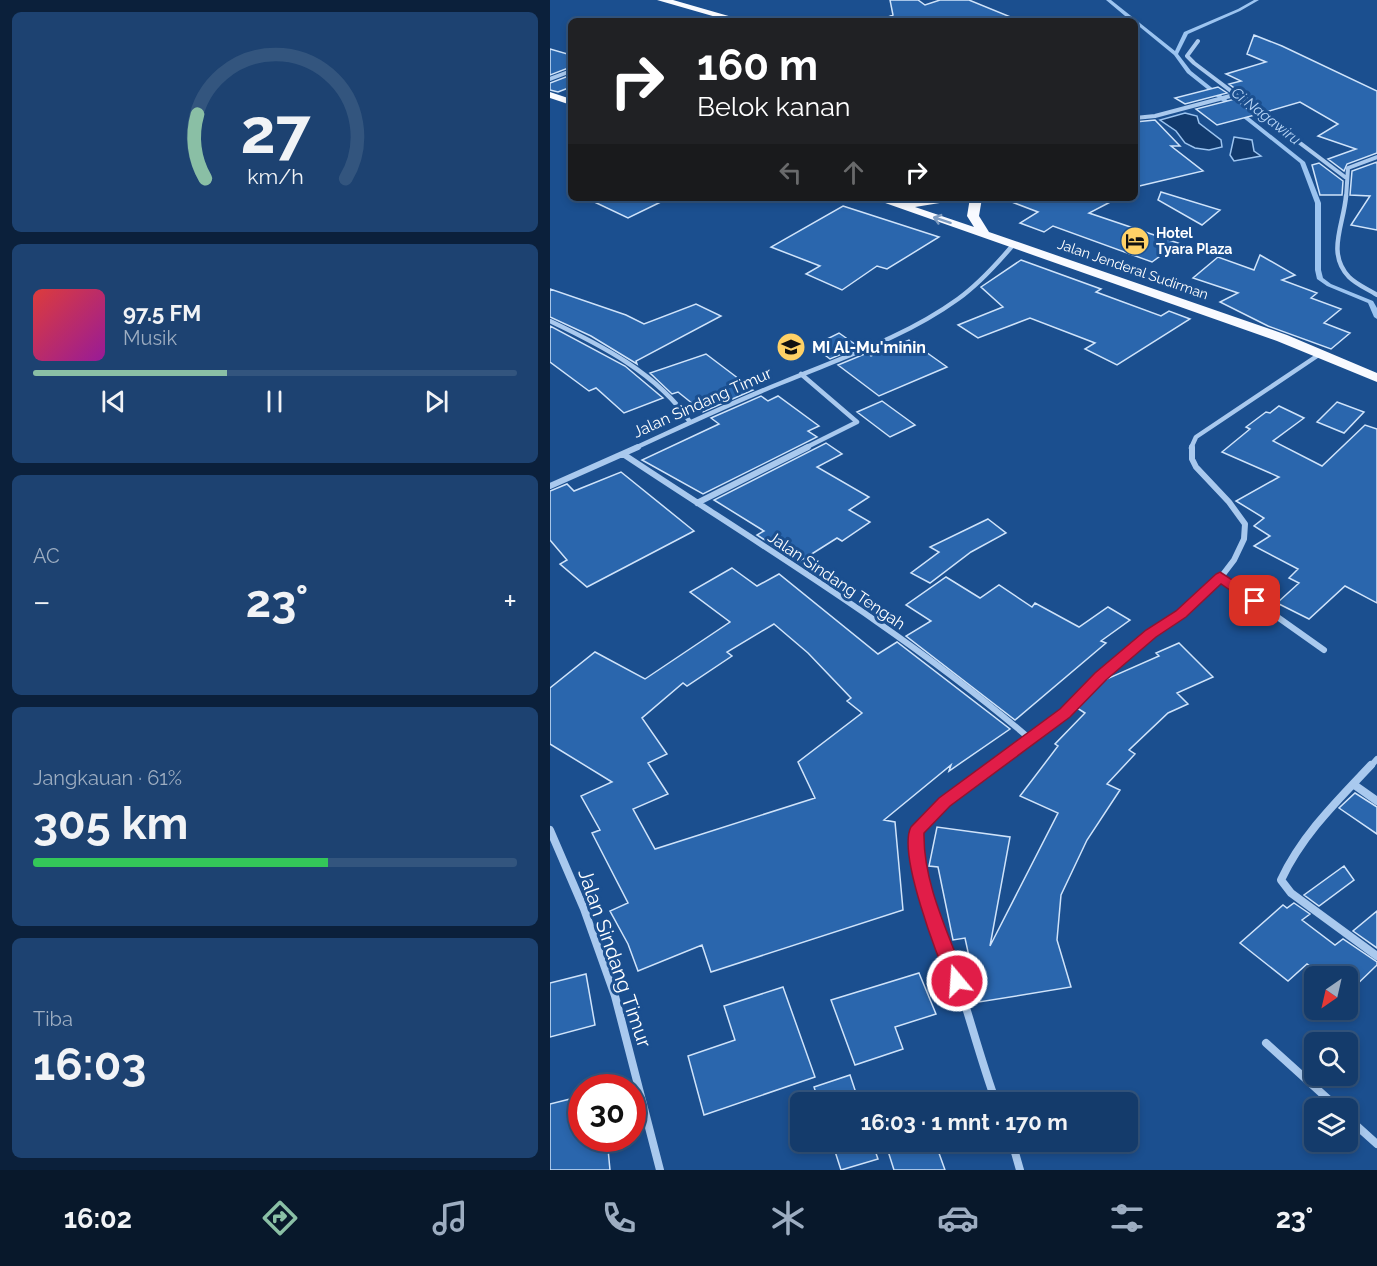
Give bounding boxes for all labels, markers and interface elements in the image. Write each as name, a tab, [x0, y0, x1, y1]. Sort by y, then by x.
text: 160 m	[697, 41, 818, 90]
icon: right	[598, 42, 676, 120]
water label: Ci Nagawiru	[1228, 83, 1305, 149]
text: Belok kanan	[697, 91, 851, 122]
text: 27	[240, 94, 311, 168]
icon: left	[774, 156, 807, 189]
icon: ahead	[837, 156, 870, 189]
icon: right	[900, 156, 933, 189]
text: km/h	[247, 164, 303, 189]
one-way arrow	[933, 214, 952, 225]
hotel icon: Hotel Tyara Plaza	[1119, 225, 1151, 257]
place label: Hotel Tyara Plaza	[1156, 225, 1232, 257]
street label: Jalan Jenderal Sudirman	[1055, 236, 1211, 302]
text: 97.5 FM	[123, 300, 201, 326]
text: Musik	[123, 326, 177, 350]
school or university icon: MI Al-Mu'minin	[775, 331, 807, 363]
place label: MI Al-Mu'minin	[812, 338, 926, 357]
street label: Jalan Sindang Timur	[630, 363, 775, 442]
icon: previous	[97, 385, 130, 418]
icon: pause	[258, 385, 291, 418]
icon: next	[420, 385, 453, 418]
street label: Jalan Sindang Tengah	[764, 527, 909, 633]
text: AC	[33, 544, 60, 568]
text: 23°	[246, 575, 308, 628]
pin	[1229, 575, 1280, 626]
text: −	[33, 582, 51, 621]
text: +	[503, 582, 517, 621]
icon: arrive	[1238, 584, 1271, 617]
text: Jangkauan · 61%	[33, 766, 182, 790]
text: 305 km	[33, 797, 188, 850]
street label: Jalan Sindang Timur	[573, 866, 657, 1050]
position arrow	[925, 949, 989, 1013]
north arrow	[1304, 966, 1358, 1020]
map controls	[1304, 966, 1358, 1152]
text: Tiba	[33, 1007, 73, 1031]
button: search	[1304, 1032, 1358, 1086]
text: 16:03	[33, 1038, 146, 1091]
speed limit sign: 30	[568, 1074, 646, 1152]
button: layers	[1304, 1098, 1358, 1152]
text: 16:03 · 1 mnt · 170 m	[860, 1109, 1068, 1135]
icon: directions	[259, 1197, 301, 1239]
icon: music	[429, 1197, 471, 1239]
icon: phone	[598, 1197, 640, 1239]
icon: climate	[767, 1197, 809, 1239]
icon: car	[937, 1197, 979, 1239]
icon: filters	[1106, 1197, 1148, 1239]
text: 16:02	[64, 1203, 132, 1234]
text: 23°	[1276, 1203, 1313, 1234]

